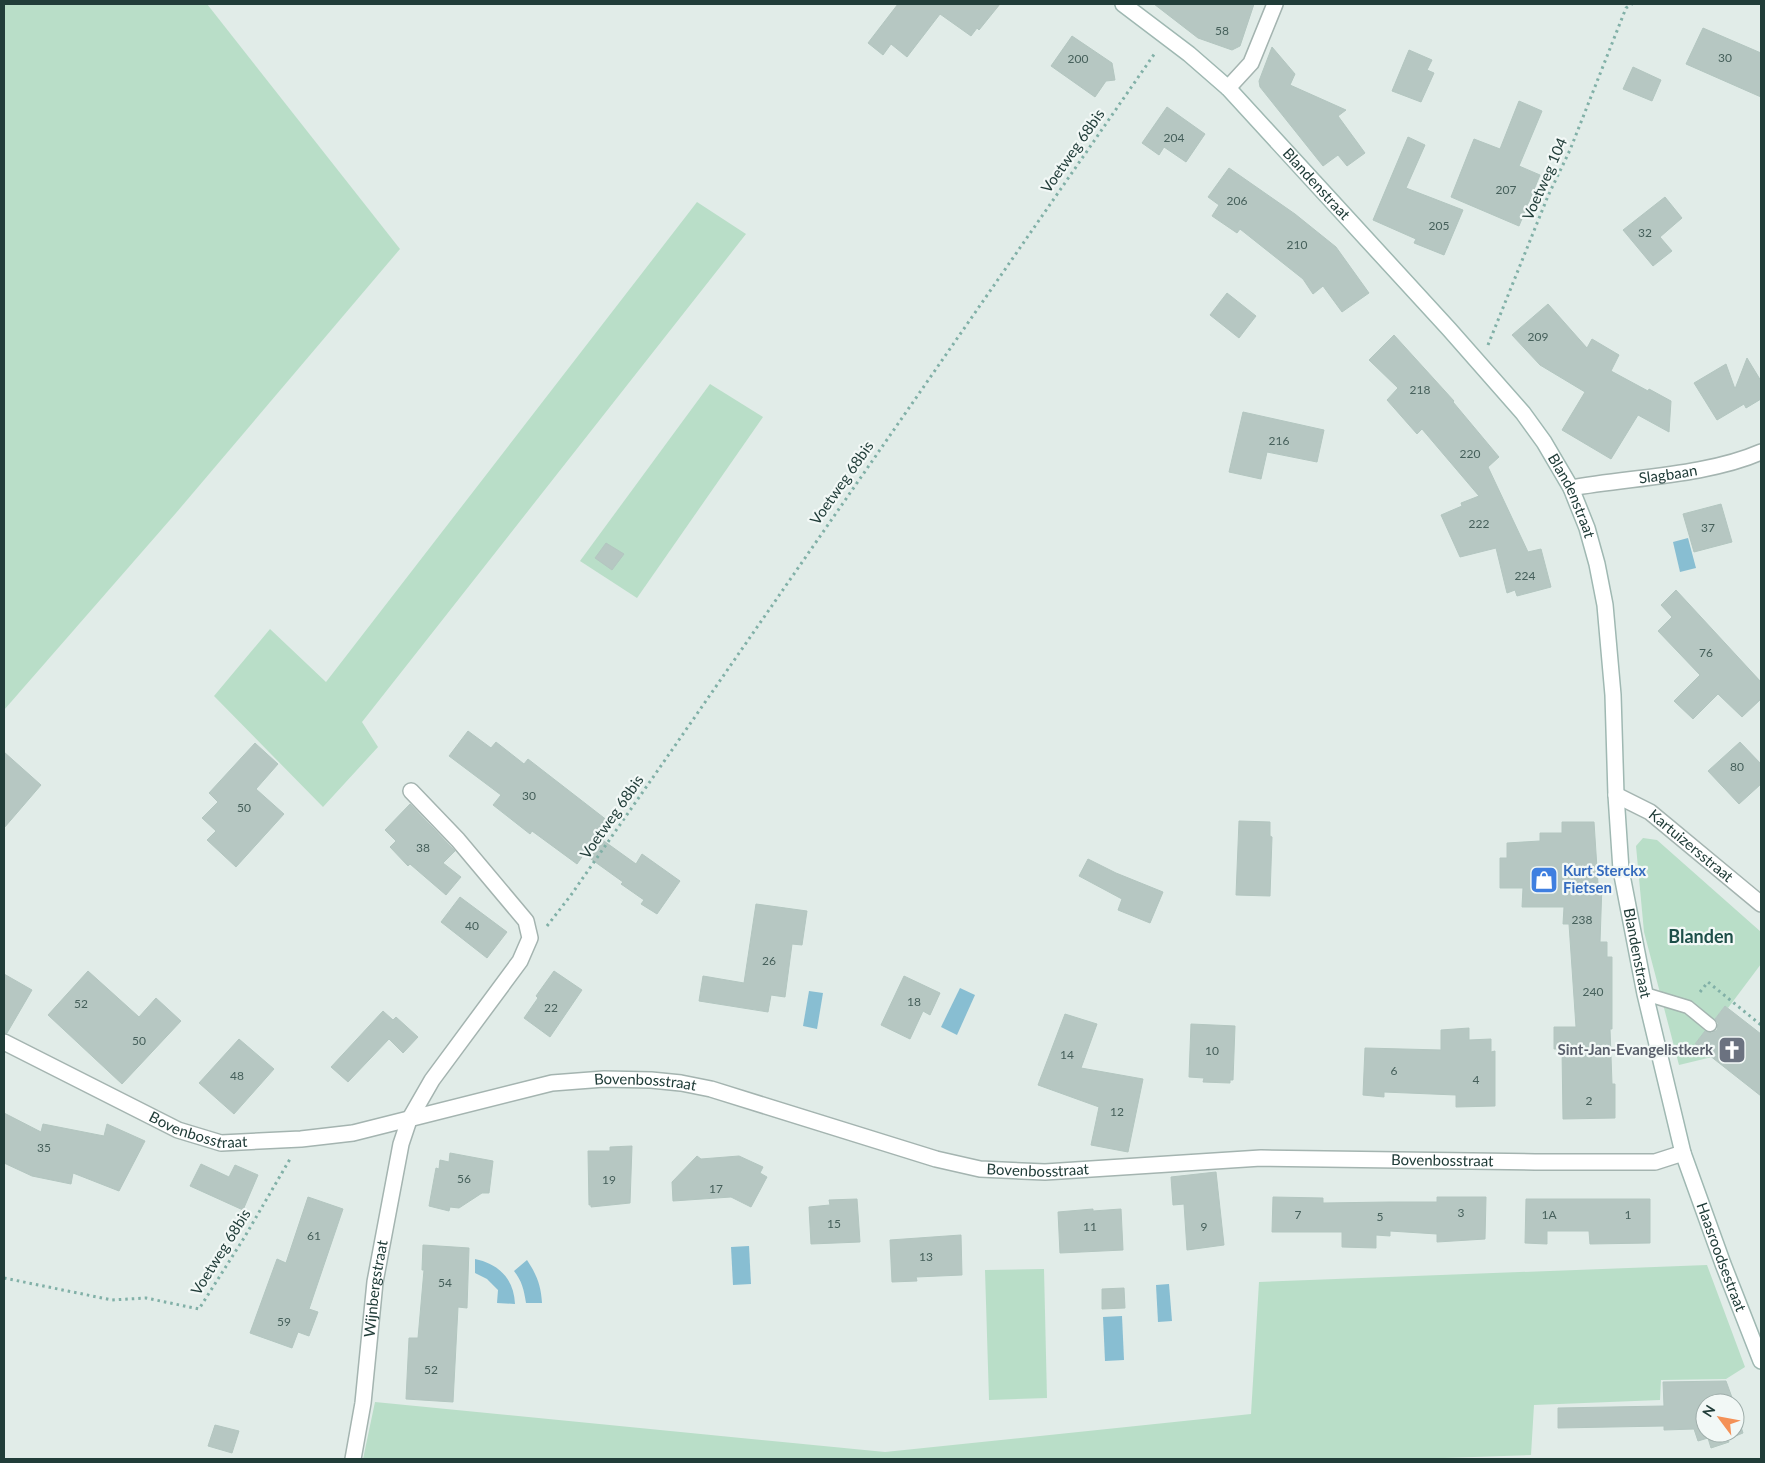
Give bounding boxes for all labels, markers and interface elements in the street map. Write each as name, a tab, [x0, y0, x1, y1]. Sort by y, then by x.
house number: 58	[1215, 23, 1229, 38]
house number: 30	[1718, 50, 1732, 65]
house number: 200	[1068, 51, 1088, 66]
street label: Voetweg 68bis	[1037, 105, 1108, 196]
house number: 204	[1164, 130, 1184, 145]
street label: Voetweg 104	[1518, 134, 1570, 223]
street label: Blandenstraat	[1279, 144, 1355, 224]
house number: 207	[1496, 182, 1516, 197]
house number: 206	[1227, 193, 1247, 208]
house number: 205	[1429, 218, 1449, 233]
house number: 32	[1638, 225, 1652, 240]
house number: 210	[1287, 237, 1307, 252]
house number: 209	[1528, 329, 1548, 344]
house number: 218	[1410, 382, 1430, 397]
house number: 216	[1269, 433, 1289, 448]
street label: Voetweg 68bis	[806, 437, 877, 528]
house number: 220	[1460, 446, 1480, 461]
street label: Blandenstraat	[1545, 450, 1599, 540]
street label: Slagbaan	[1638, 460, 1698, 487]
house number: 222	[1469, 516, 1489, 531]
house number: 37	[1701, 520, 1715, 535]
house number: 224	[1515, 568, 1535, 583]
house number: 76	[1699, 645, 1713, 660]
house number: 80	[1730, 759, 1744, 774]
street label: Voetweg 68bis	[576, 771, 647, 862]
house number: 30	[522, 788, 536, 803]
house number: 50	[237, 800, 251, 815]
street label: Kartuizersstraat	[1646, 805, 1738, 886]
house number: 38	[416, 840, 430, 855]
place label: Kurt Sterckx Fietsen	[1563, 861, 1646, 896]
shop icon: Kurt Sterckx Fietsen	[1529, 865, 1559, 895]
street label: Blandenstraat	[1621, 906, 1656, 1000]
house number: 238	[1572, 912, 1592, 927]
house number: 40	[465, 918, 479, 933]
district label: Blanden	[1668, 925, 1734, 947]
house number: 26	[762, 953, 776, 968]
house number: 240	[1583, 984, 1603, 999]
house number: 18	[907, 994, 921, 1009]
house number: 52	[74, 996, 88, 1011]
house number: 22	[544, 1000, 558, 1015]
house number: 50	[132, 1033, 146, 1048]
church icon: Sint-Jan-Evangelistkerk	[1717, 1035, 1747, 1065]
place label: Sint-Jan-Evangelistkerk	[1557, 1040, 1714, 1058]
house number: 10	[1205, 1043, 1219, 1058]
house number: 14	[1060, 1047, 1074, 1062]
house number: 6	[1391, 1063, 1398, 1078]
house number: 48	[230, 1068, 244, 1083]
street label: Bovenbosstraat	[593, 1069, 699, 1094]
house number: 4	[1473, 1072, 1480, 1087]
house number: 2	[1586, 1093, 1593, 1108]
house number: 12	[1110, 1104, 1124, 1119]
street label: Bovenbosstraat	[146, 1107, 248, 1151]
house number: 35	[37, 1140, 51, 1155]
street label: Bovenbosstraat	[1391, 1150, 1494, 1169]
street label: Bovenbosstraat	[986, 1159, 1090, 1180]
house number: 56	[457, 1171, 471, 1186]
house number: 19	[602, 1172, 616, 1187]
house number: 17	[709, 1181, 723, 1196]
street label: Haasroodsestraat	[1694, 1200, 1751, 1314]
street label: Voetweg 68bis	[187, 1205, 254, 1298]
house number: 3	[1458, 1205, 1465, 1220]
house number: 7	[1295, 1207, 1302, 1222]
house number: 1A	[1541, 1207, 1557, 1222]
house number: 1	[1625, 1207, 1632, 1222]
house number: 5	[1377, 1209, 1384, 1224]
house number: 15	[827, 1216, 841, 1231]
house number: 11	[1083, 1219, 1097, 1234]
house number: 9	[1201, 1219, 1208, 1234]
house number: 61	[307, 1228, 321, 1243]
street label: Wijnbergstraat	[360, 1238, 391, 1338]
house number: 13	[919, 1249, 933, 1264]
house number: 54	[438, 1275, 452, 1290]
house number: 59	[277, 1314, 291, 1329]
house number: 52	[424, 1362, 438, 1377]
north arrow	[1695, 1393, 1745, 1443]
text: N	[1698, 1402, 1719, 1420]

